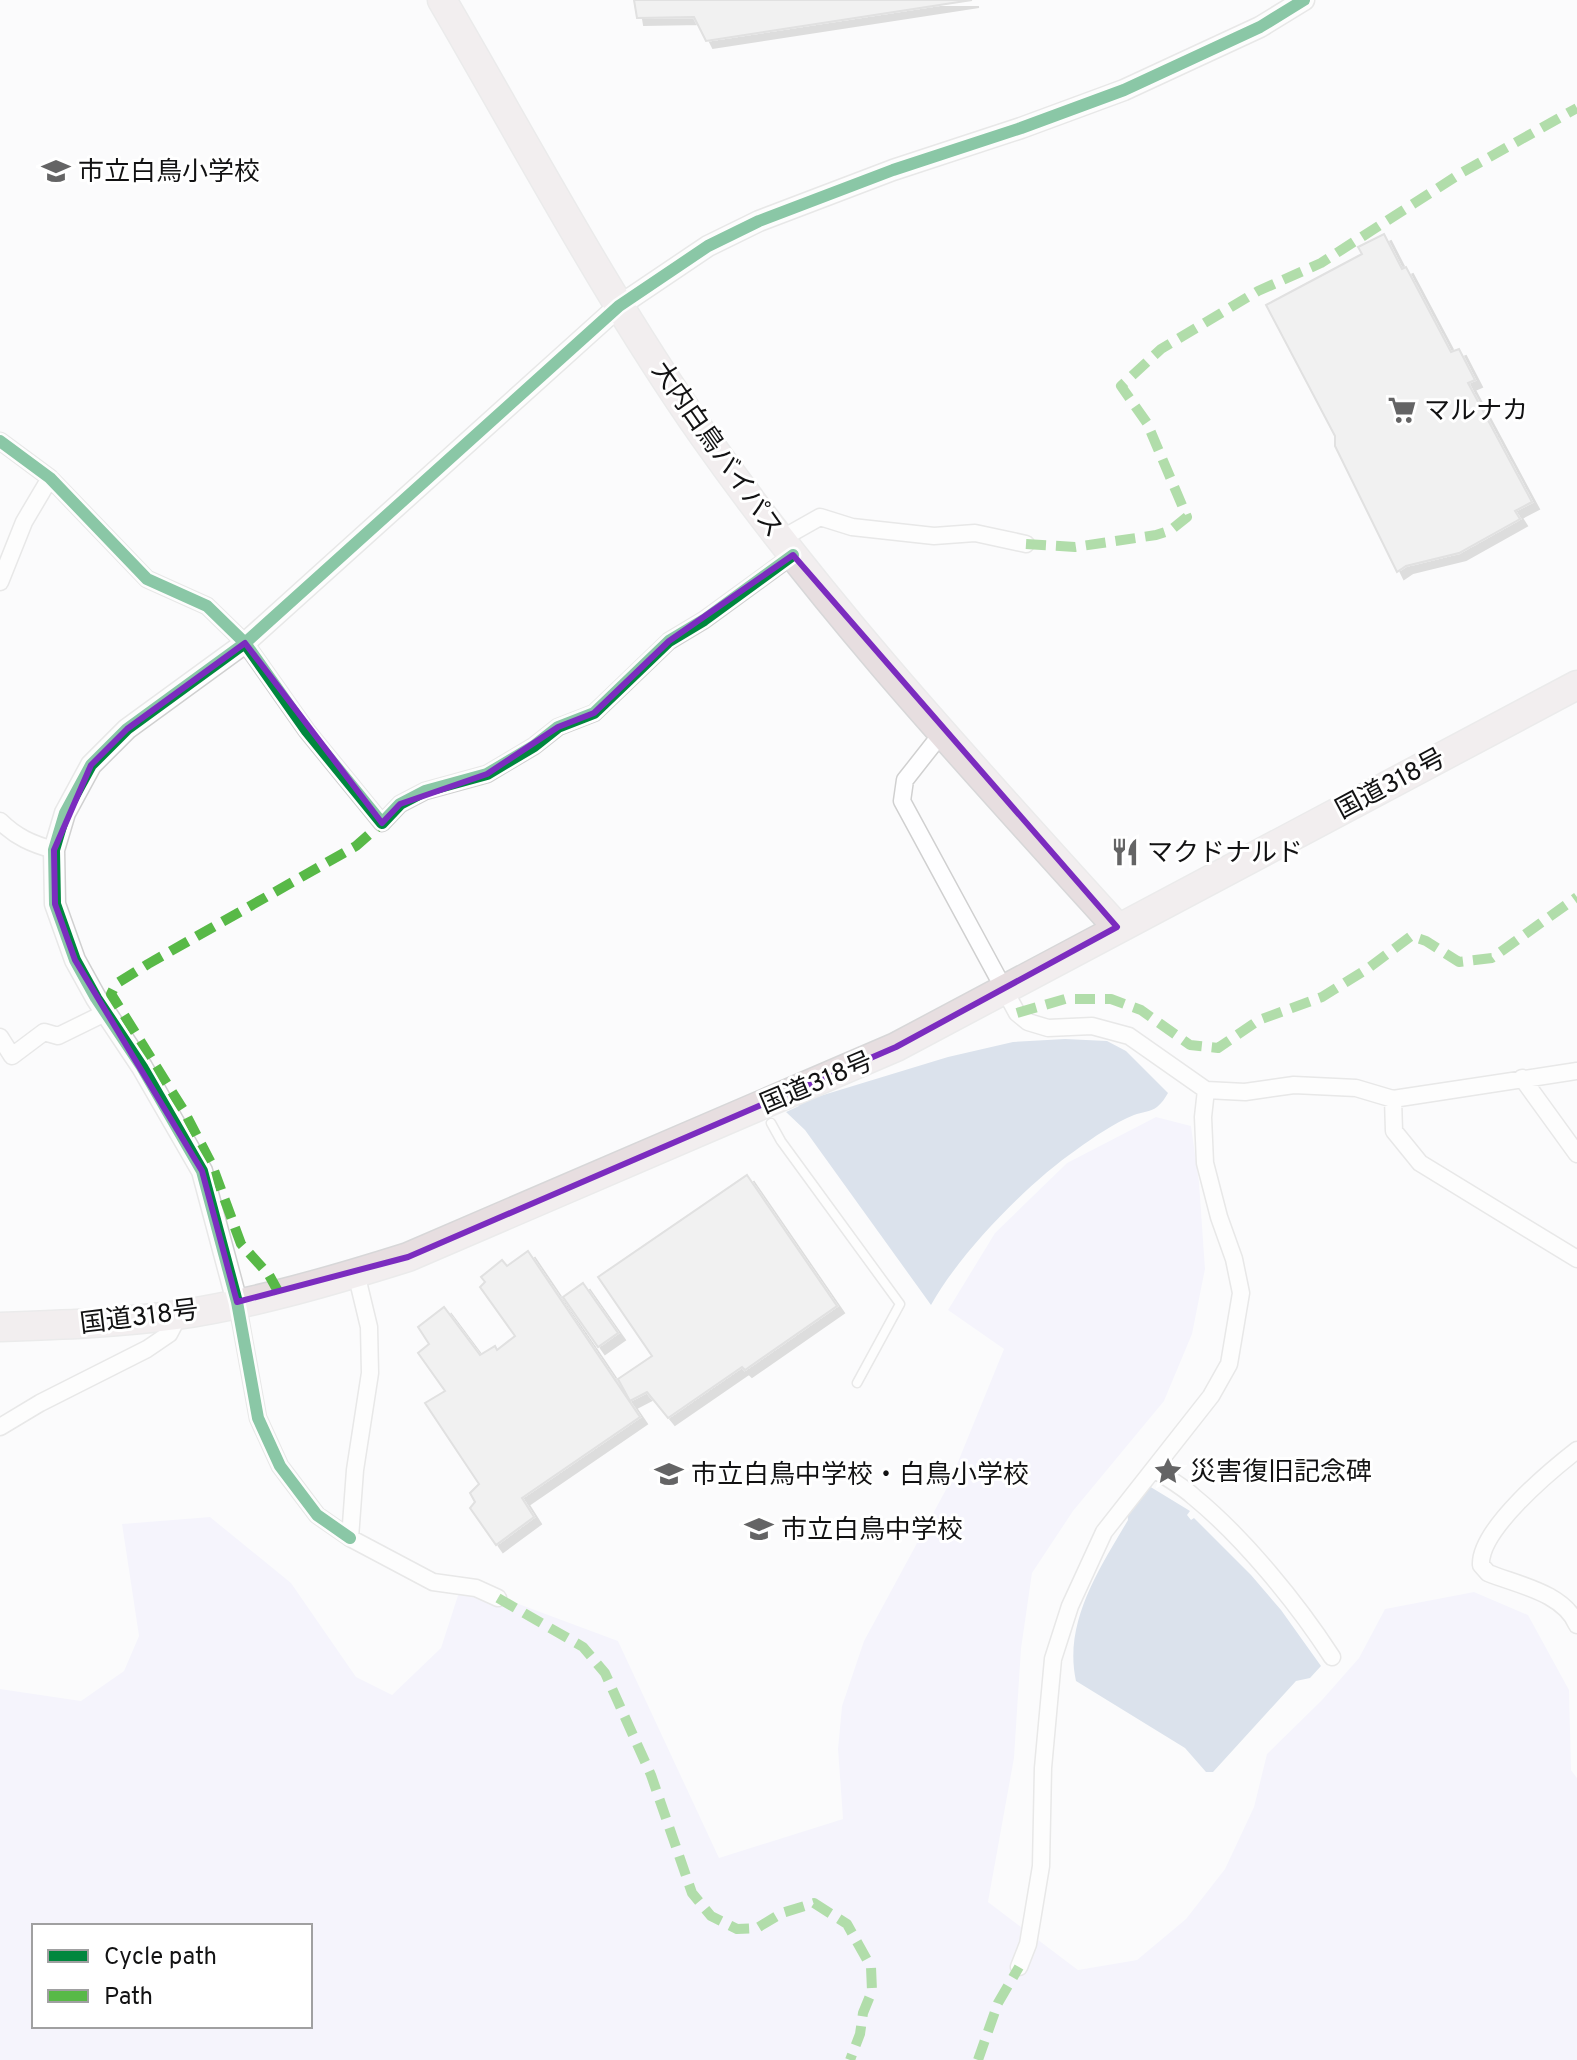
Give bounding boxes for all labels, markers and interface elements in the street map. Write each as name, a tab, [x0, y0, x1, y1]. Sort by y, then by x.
school or university icon: 市立白鳥小学校	[41, 156, 71, 186]
place label: 市立白鳥小学校	[78, 157, 260, 190]
street label: 大内白鳥バイパス	[643, 356, 789, 545]
supermarket icon: マルナカ	[1387, 395, 1417, 425]
place label: マルナカ	[1424, 396, 1528, 429]
street label: 国道318号	[1331, 743, 1452, 828]
restaurant icon: マクドナルド	[1110, 837, 1140, 867]
place label: マクドナルド	[1147, 838, 1303, 871]
street label: 国道318号	[756, 1046, 878, 1123]
street label: 国道318号	[78, 1295, 200, 1342]
place icon: 災害復旧記念碑	[1153, 1456, 1183, 1486]
place label: 災害復旧記念碑	[1190, 1457, 1372, 1490]
school or university icon: 市立白鳥中学校・白鳥小学校	[654, 1459, 684, 1489]
place label: 市立白鳥中学校・白鳥小学校	[691, 1460, 1029, 1493]
school or university icon: 市立白鳥中学校	[744, 1514, 774, 1544]
place label: 市立白鳥中学校	[781, 1515, 963, 1548]
legend	[32, 1924, 312, 2028]
text: Cycle path	[104, 1943, 217, 1973]
text: Path	[104, 1983, 153, 2013]

